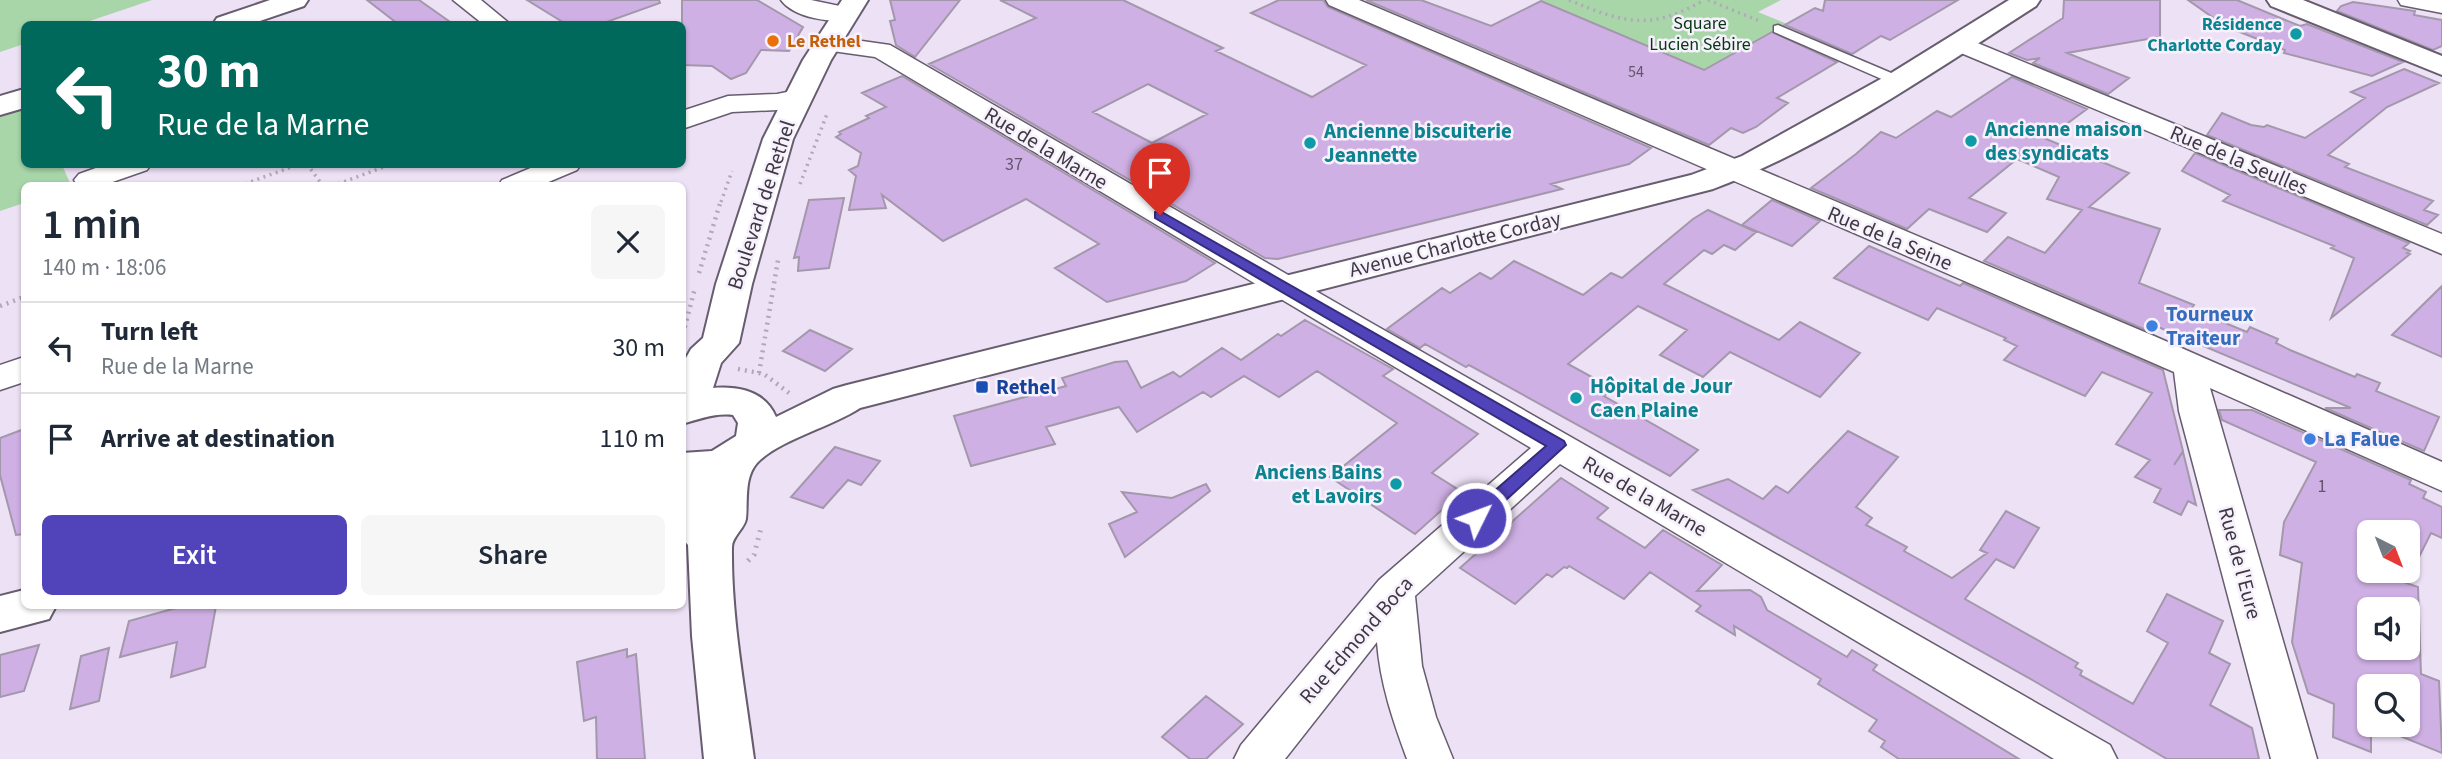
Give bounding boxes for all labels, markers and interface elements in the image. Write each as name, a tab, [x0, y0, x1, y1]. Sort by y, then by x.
park label: Square Lucien Sébire	[1649, 11, 1751, 57]
place label: Résidence Charlotte Corday	[2147, 12, 2283, 58]
marker: Résidence Charlotte Corday	[2288, 26, 2304, 42]
place label: Le Rethel	[787, 29, 861, 54]
marker: Le Rethel	[765, 33, 781, 49]
text: 30 m	[157, 37, 261, 107]
icon: left	[42, 49, 133, 140]
house number: 54	[1628, 61, 1644, 83]
street label: Rue de la Marne	[979, 99, 1113, 197]
text: Rue de la Marne	[157, 102, 369, 148]
place label: Ancienne maison des syndicats	[1984, 114, 2142, 168]
street label: Boulevard de Rethel	[719, 116, 803, 294]
place label: Ancienne biscuiterie Jeannette	[1323, 116, 1512, 170]
street label: Rue de la Seulles	[2165, 117, 2313, 203]
marker: Ancienne maison des syndicats	[1963, 133, 1979, 149]
marker: Ancienne biscuiterie Jeannette	[1302, 135, 1318, 151]
pin	[1130, 143, 1190, 215]
house number: 37	[1005, 152, 1023, 177]
icon: arrive	[1141, 154, 1179, 192]
text: 1 min	[42, 195, 142, 255]
street label: Rue de la Seine	[1823, 198, 1957, 278]
street label: Avenue Charlotte Corday	[1346, 203, 1564, 285]
button: close	[591, 205, 665, 279]
text: 140 m · 18:06	[42, 251, 166, 284]
place label: Tourneux Traiteur	[2166, 299, 2254, 353]
text: Turn left	[101, 313, 198, 350]
marker: Tourneux Traiteur	[2144, 318, 2160, 334]
icon: left	[42, 329, 80, 367]
text: 30 m	[612, 329, 665, 366]
text: Rue de la Marne	[101, 350, 254, 383]
place label: Hôpital de Jour Caen Plaine	[1590, 371, 1733, 425]
place label: Rethel	[996, 372, 1056, 402]
marker: Rethel	[974, 379, 990, 395]
marker: Hôpital de Jour Caen Plaine	[1568, 390, 1584, 406]
icon: arrive	[42, 420, 80, 458]
text: Arrive at destination	[101, 420, 335, 457]
text: 110 m	[599, 420, 665, 457]
place label: La Falue	[2324, 424, 2400, 454]
marker: La Falue	[2302, 431, 2318, 447]
street label: Rue de la Marne	[1577, 448, 1713, 544]
place label: Anciens Bains et Lavoirs	[1254, 457, 1382, 511]
house number: 1	[2318, 474, 2326, 499]
marker: Anciens Bains et Lavoirs	[1388, 476, 1404, 492]
position arrow	[1439, 481, 1513, 555]
street label: Rue de l'Eure	[2211, 504, 2269, 622]
button: Exit	[42, 515, 347, 595]
button: Share	[361, 515, 665, 595]
north arrow	[2357, 520, 2420, 583]
map controls	[2357, 520, 2420, 737]
street label: Rue Edmond Boca	[1292, 570, 1420, 710]
button: sound	[2357, 597, 2420, 660]
button: search	[2357, 674, 2420, 737]

